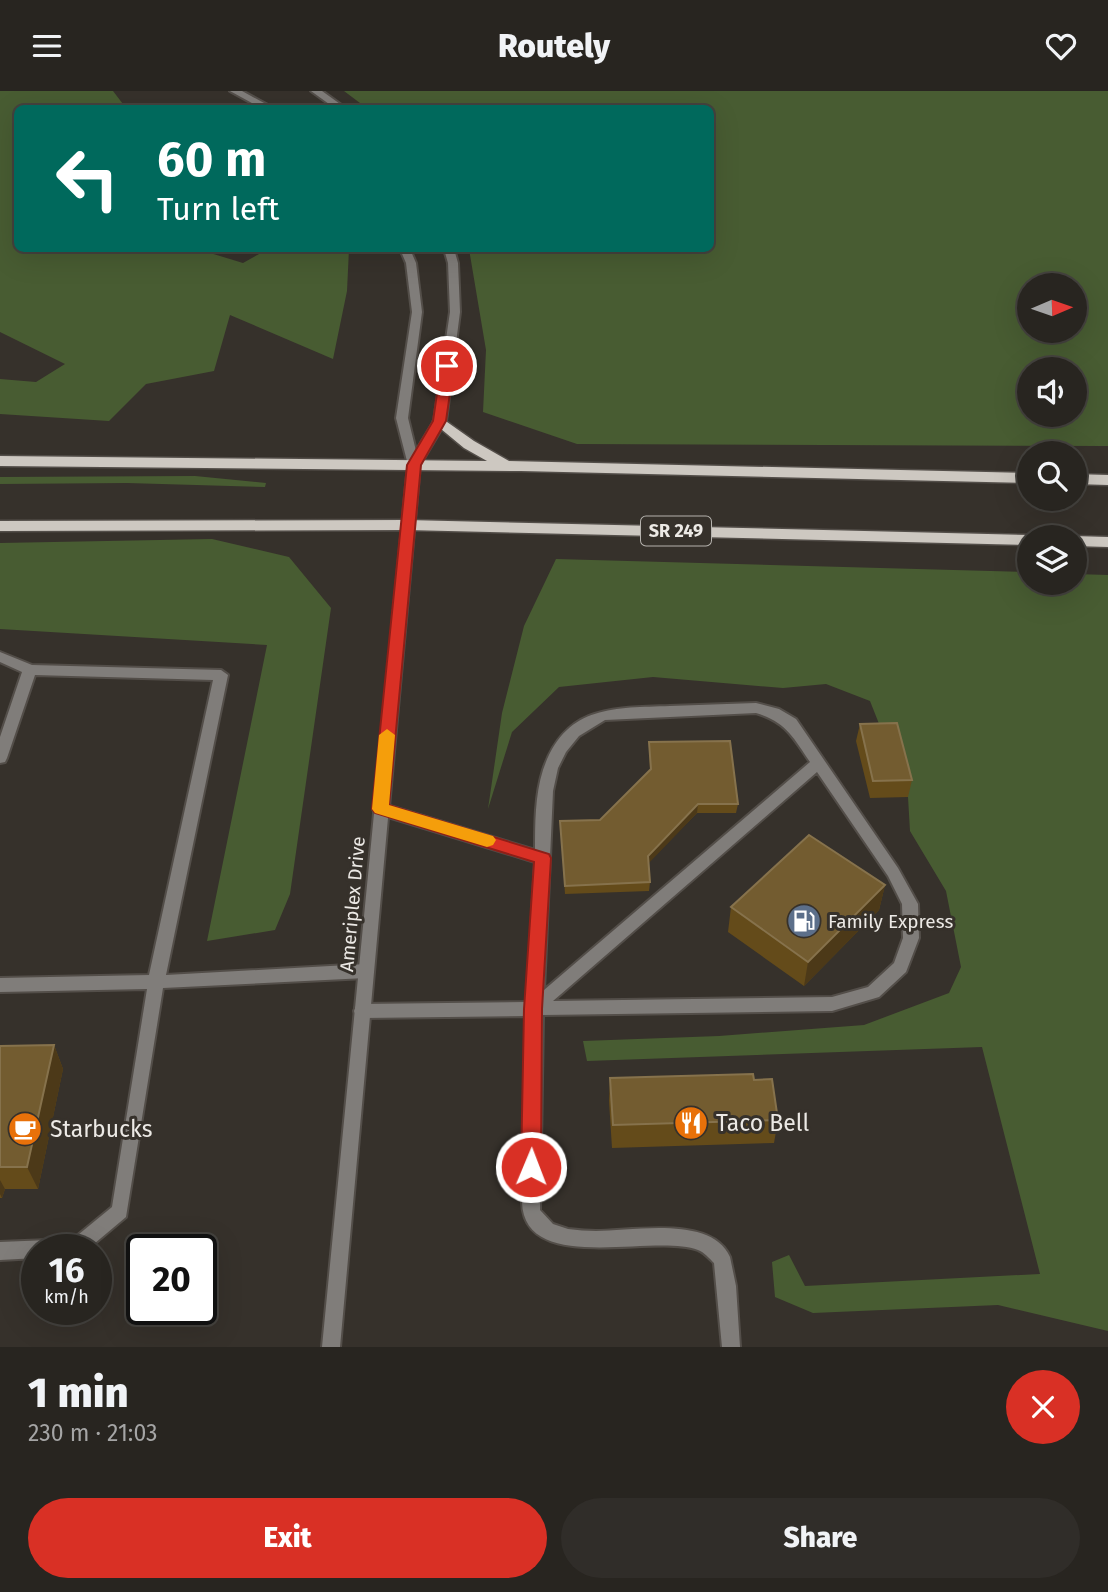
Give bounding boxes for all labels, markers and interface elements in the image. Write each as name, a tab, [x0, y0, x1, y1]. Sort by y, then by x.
icon: menu	[28, 27, 66, 65]
text: Routely	[498, 27, 610, 65]
icon: heart	[1042, 27, 1080, 65]
text: 60 m	[157, 130, 266, 189]
icon: left	[42, 133, 133, 224]
text: Turn left	[157, 190, 279, 228]
north arrow	[1017, 273, 1087, 343]
map controls	[1017, 273, 1087, 595]
pin	[417, 336, 477, 396]
icon: arrive	[428, 347, 466, 385]
button: sound	[1017, 357, 1087, 427]
button: search	[1017, 441, 1087, 511]
road number: SR 249	[641, 517, 711, 545]
button: layers	[1017, 525, 1087, 595]
street label: Ameriplex Drive	[335, 835, 370, 973]
fuel station icon: Family Express	[785, 902, 823, 940]
place label: Family Express	[828, 910, 953, 933]
restaurant icon: Taco Bell	[672, 1104, 710, 1142]
place label: Taco Bell	[716, 1109, 810, 1137]
cafe icon: Starbucks	[6, 1110, 44, 1148]
place label: Starbucks	[50, 1115, 153, 1143]
position arrow	[494, 1130, 568, 1204]
speed limit sign: 20	[126, 1234, 217, 1325]
text: 16	[49, 1249, 84, 1291]
text: km/h	[44, 1286, 89, 1308]
text: 1 min	[28, 1368, 129, 1418]
button: close	[1006, 1370, 1080, 1444]
text: 230 m · 21:03	[28, 1419, 157, 1447]
button: Exit	[28, 1498, 547, 1578]
button: Share	[561, 1498, 1080, 1578]

